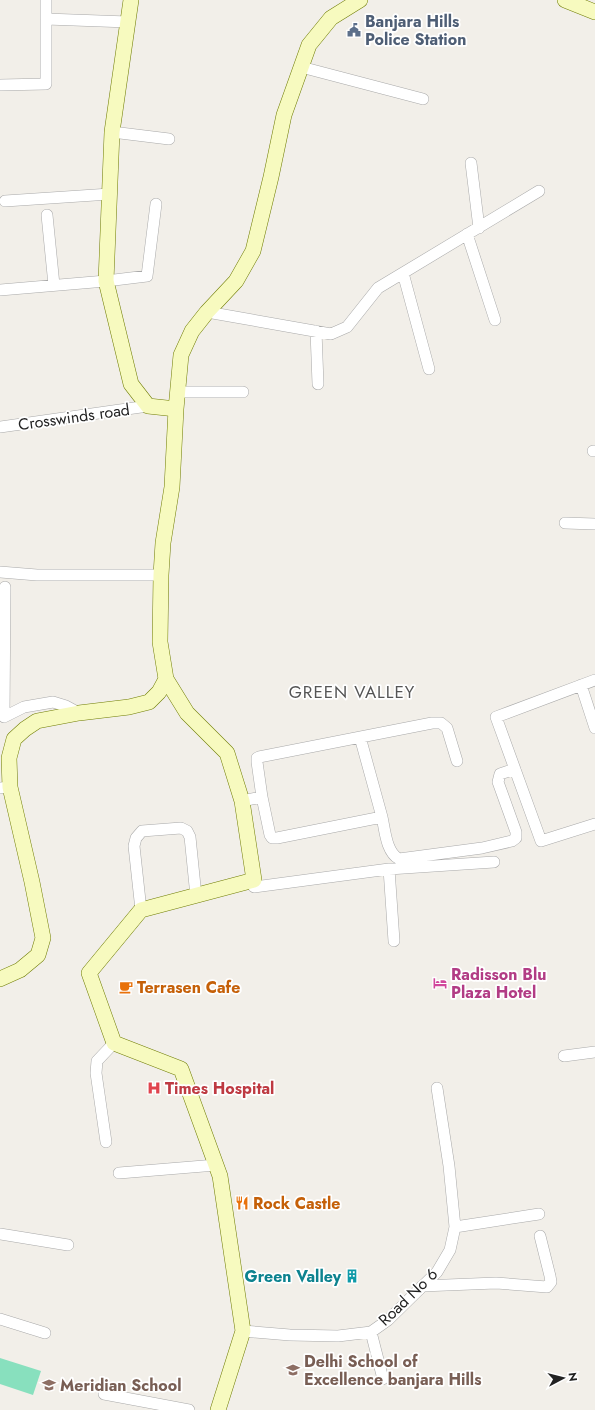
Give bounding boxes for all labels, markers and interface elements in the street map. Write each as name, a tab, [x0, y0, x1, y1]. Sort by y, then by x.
place label: Banjara Hills Police Station	[365, 10, 466, 51]
public building icon: Banjara Hills Police Station	[346, 22, 362, 38]
street label: Crosswinds road	[17, 398, 131, 436]
district label: GREEN VALLEY	[289, 680, 415, 704]
place label: Radisson Blu Plaza Hotel	[451, 963, 546, 1004]
hotel icon: Radisson Blu Plaza Hotel	[432, 975, 448, 991]
place label: Terrasen Cafe	[137, 976, 240, 999]
cafe icon: Terrasen Cafe	[118, 979, 134, 995]
place label: Times Hospital	[165, 1077, 274, 1100]
hospital icon: Times Hospital	[146, 1080, 162, 1096]
place label: Rock Castle	[253, 1192, 340, 1215]
restaurant icon: Rock Castle	[234, 1195, 250, 1211]
street label: Road No 6	[373, 1263, 443, 1331]
place label: Green Valley	[245, 1265, 342, 1288]
building icon: Green Valley	[344, 1268, 360, 1284]
place label: Delhi School of Excellence banjara Hills	[304, 1350, 481, 1391]
north arrow	[543, 1358, 583, 1398]
school or university icon: Delhi School of Excellence banjara Hills	[285, 1362, 301, 1378]
text: N	[564, 1371, 581, 1382]
place label: Meridian School	[60, 1374, 182, 1397]
school or university icon: Meridian School	[41, 1377, 57, 1393]

